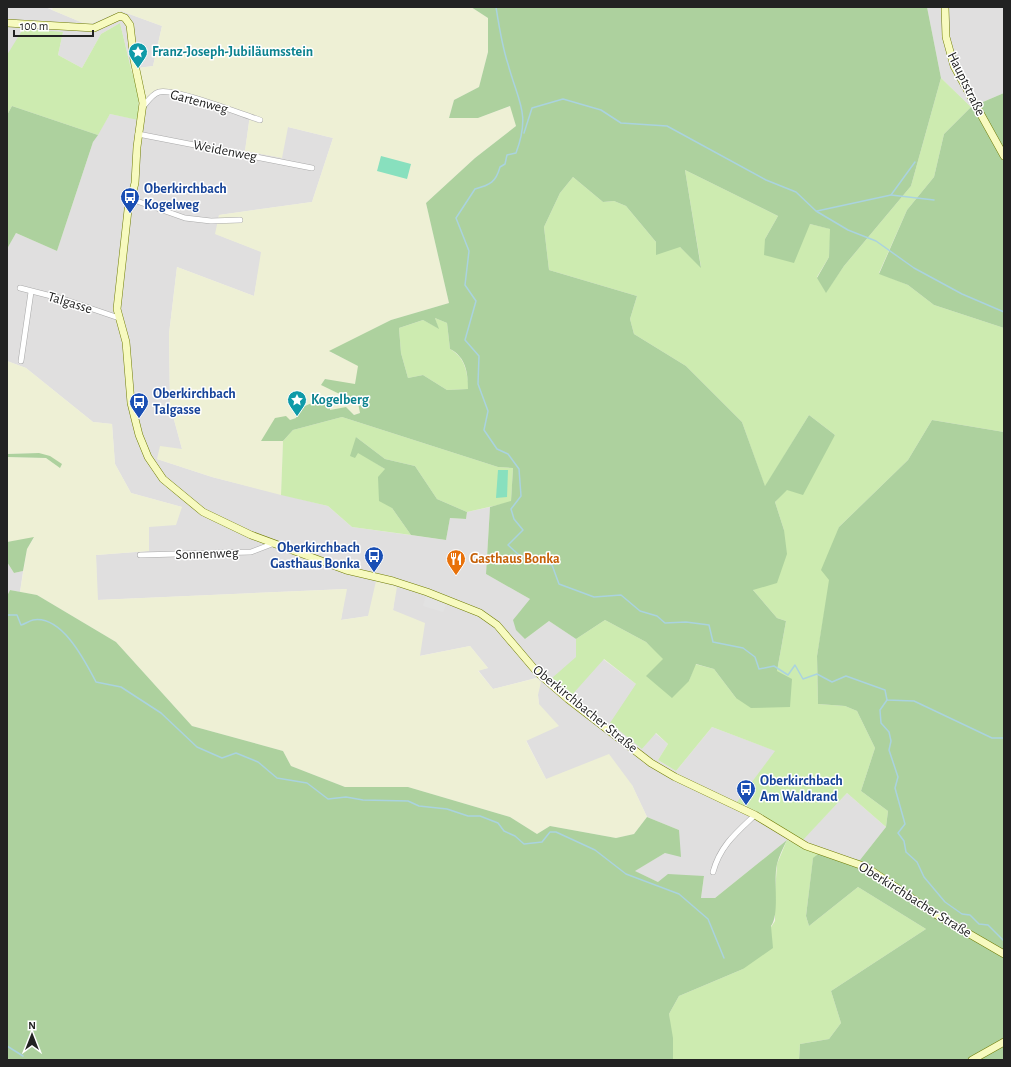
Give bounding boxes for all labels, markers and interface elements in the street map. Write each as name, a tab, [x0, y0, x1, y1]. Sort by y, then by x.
scale bar	[14, 12, 93, 38]
text: 100 m	[20, 20, 48, 32]
place icon: Franz-Joseph-Jubiläumsstein	[127, 41, 149, 69]
place label: Franz-Joseph-Jubiläumsstein	[152, 45, 313, 59]
street label: Hauptstraße	[945, 50, 987, 118]
street label: Gartenweg	[169, 88, 230, 116]
street label: Weidenweg	[192, 138, 258, 164]
place label: Oberkirchbach Kogelweg	[144, 182, 227, 212]
bus stop icon: Oberkirchbach Kogelweg	[119, 186, 141, 214]
street label: Talgasse	[46, 290, 94, 316]
place label: Oberkirchbach Talgasse	[153, 387, 236, 417]
place icon: Kogelberg	[286, 389, 308, 417]
bus stop icon: Oberkirchbach Talgasse	[128, 391, 150, 419]
place label: Kogelberg	[311, 393, 370, 407]
place label: Oberkirchbach Gasthaus Bonka	[270, 541, 360, 571]
bus stop icon: Oberkirchbach Gasthaus Bonka	[363, 545, 385, 573]
street label: Sonnenweg	[175, 546, 239, 562]
restaurant icon: Gasthaus Bonka	[445, 548, 467, 576]
place label: Gasthaus Bonka	[470, 552, 560, 566]
street label: Oberkirchbacher Straße	[530, 663, 640, 755]
place label: Oberkirchbach Am Waldrand	[760, 774, 843, 804]
bus stop icon: Oberkirchbach Am Waldrand	[735, 778, 757, 806]
street label: Oberkirchbacher Straße	[856, 860, 974, 940]
north arrow	[12, 1015, 52, 1055]
text: N	[28, 1020, 36, 1031]

